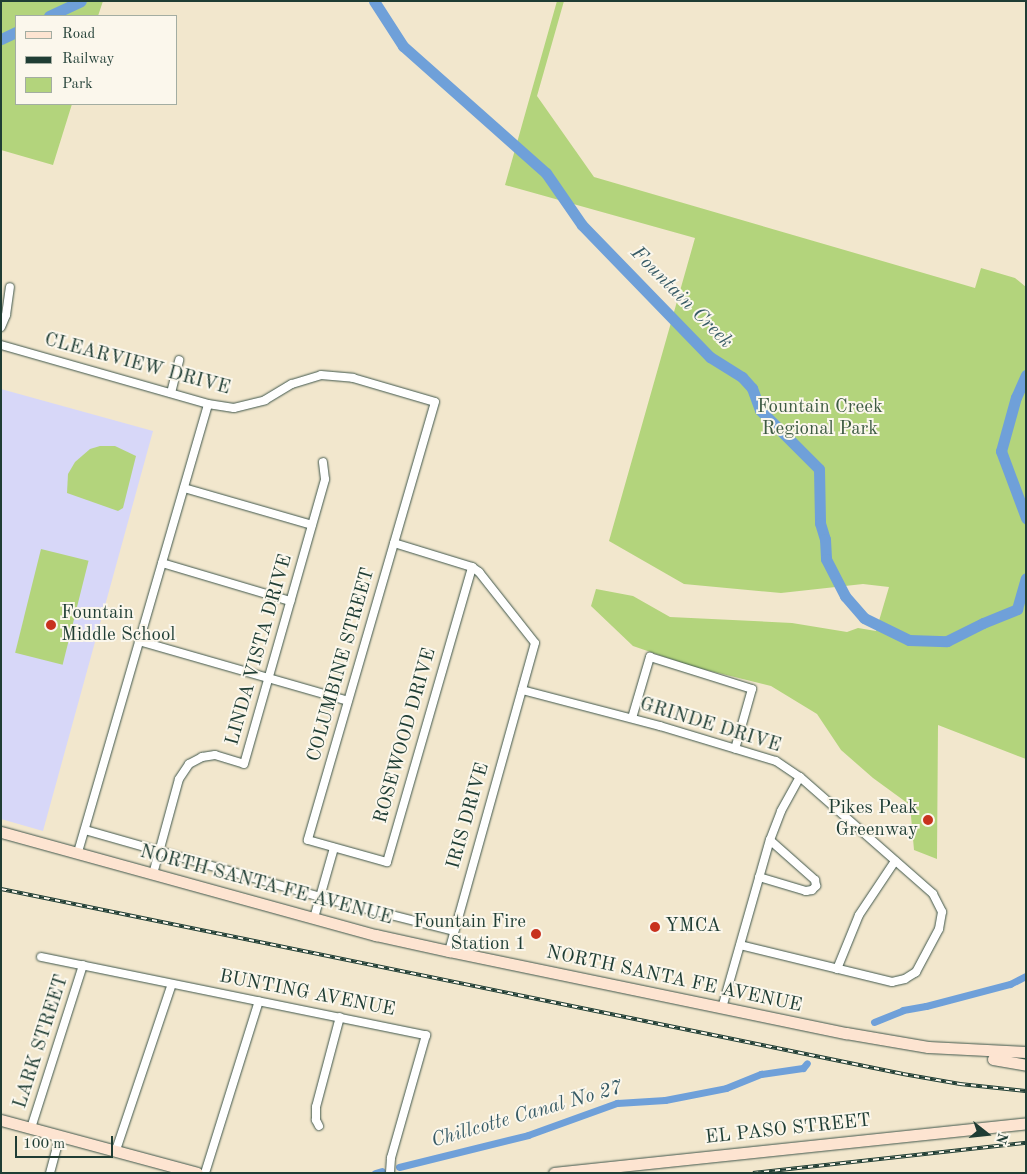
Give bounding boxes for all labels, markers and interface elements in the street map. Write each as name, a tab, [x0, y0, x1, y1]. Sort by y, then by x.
legend	[15, 15, 178, 105]
text: Road	[62, 27, 95, 42]
text: Railway	[62, 52, 115, 67]
text: Park	[62, 77, 93, 92]
water label: Fountain Creek	[625, 242, 737, 354]
street label: CLEARVIEW DRIVE	[42, 329, 232, 401]
park label: Fountain Creek Regional Park	[757, 397, 883, 441]
street label: LINDA VISTA DRIVE	[222, 552, 298, 748]
street label: COLUMBINE STREET	[303, 565, 381, 765]
place label: Fountain Middle School	[61, 603, 175, 647]
marker: Fountain Middle School	[45, 619, 57, 631]
street label: ROSEWOOD DRIVE	[370, 646, 442, 826]
street label: GRINDE DRIVE	[637, 694, 783, 758]
street label: IRIS DRIVE	[443, 760, 495, 872]
place label: Pikes Peak Greenway	[828, 798, 918, 842]
marker: Pikes Peak Greenway	[922, 814, 934, 826]
street label: NORTH SANTA FE AVENUE	[137, 841, 395, 931]
place label: Fountain Fire Station 1	[413, 912, 526, 956]
place label: YMCA	[665, 916, 721, 938]
marker: YMCA	[649, 921, 661, 933]
marker: Fountain Fire Station 1	[530, 928, 542, 940]
street label: NORTH SANTA FE AVENUE	[544, 942, 804, 1018]
street label: BUNTING AVENUE	[217, 966, 397, 1022]
street label: LARK STREET	[10, 972, 74, 1112]
water label: Chillcotte Canal No 27	[429, 1076, 625, 1154]
north arrow	[962, 1109, 1012, 1159]
street label: EL PASO STREET	[704, 1110, 872, 1150]
scale bar	[18, 1126, 115, 1158]
text: N	[993, 1131, 1010, 1145]
text: 100 m	[23, 1137, 65, 1152]

